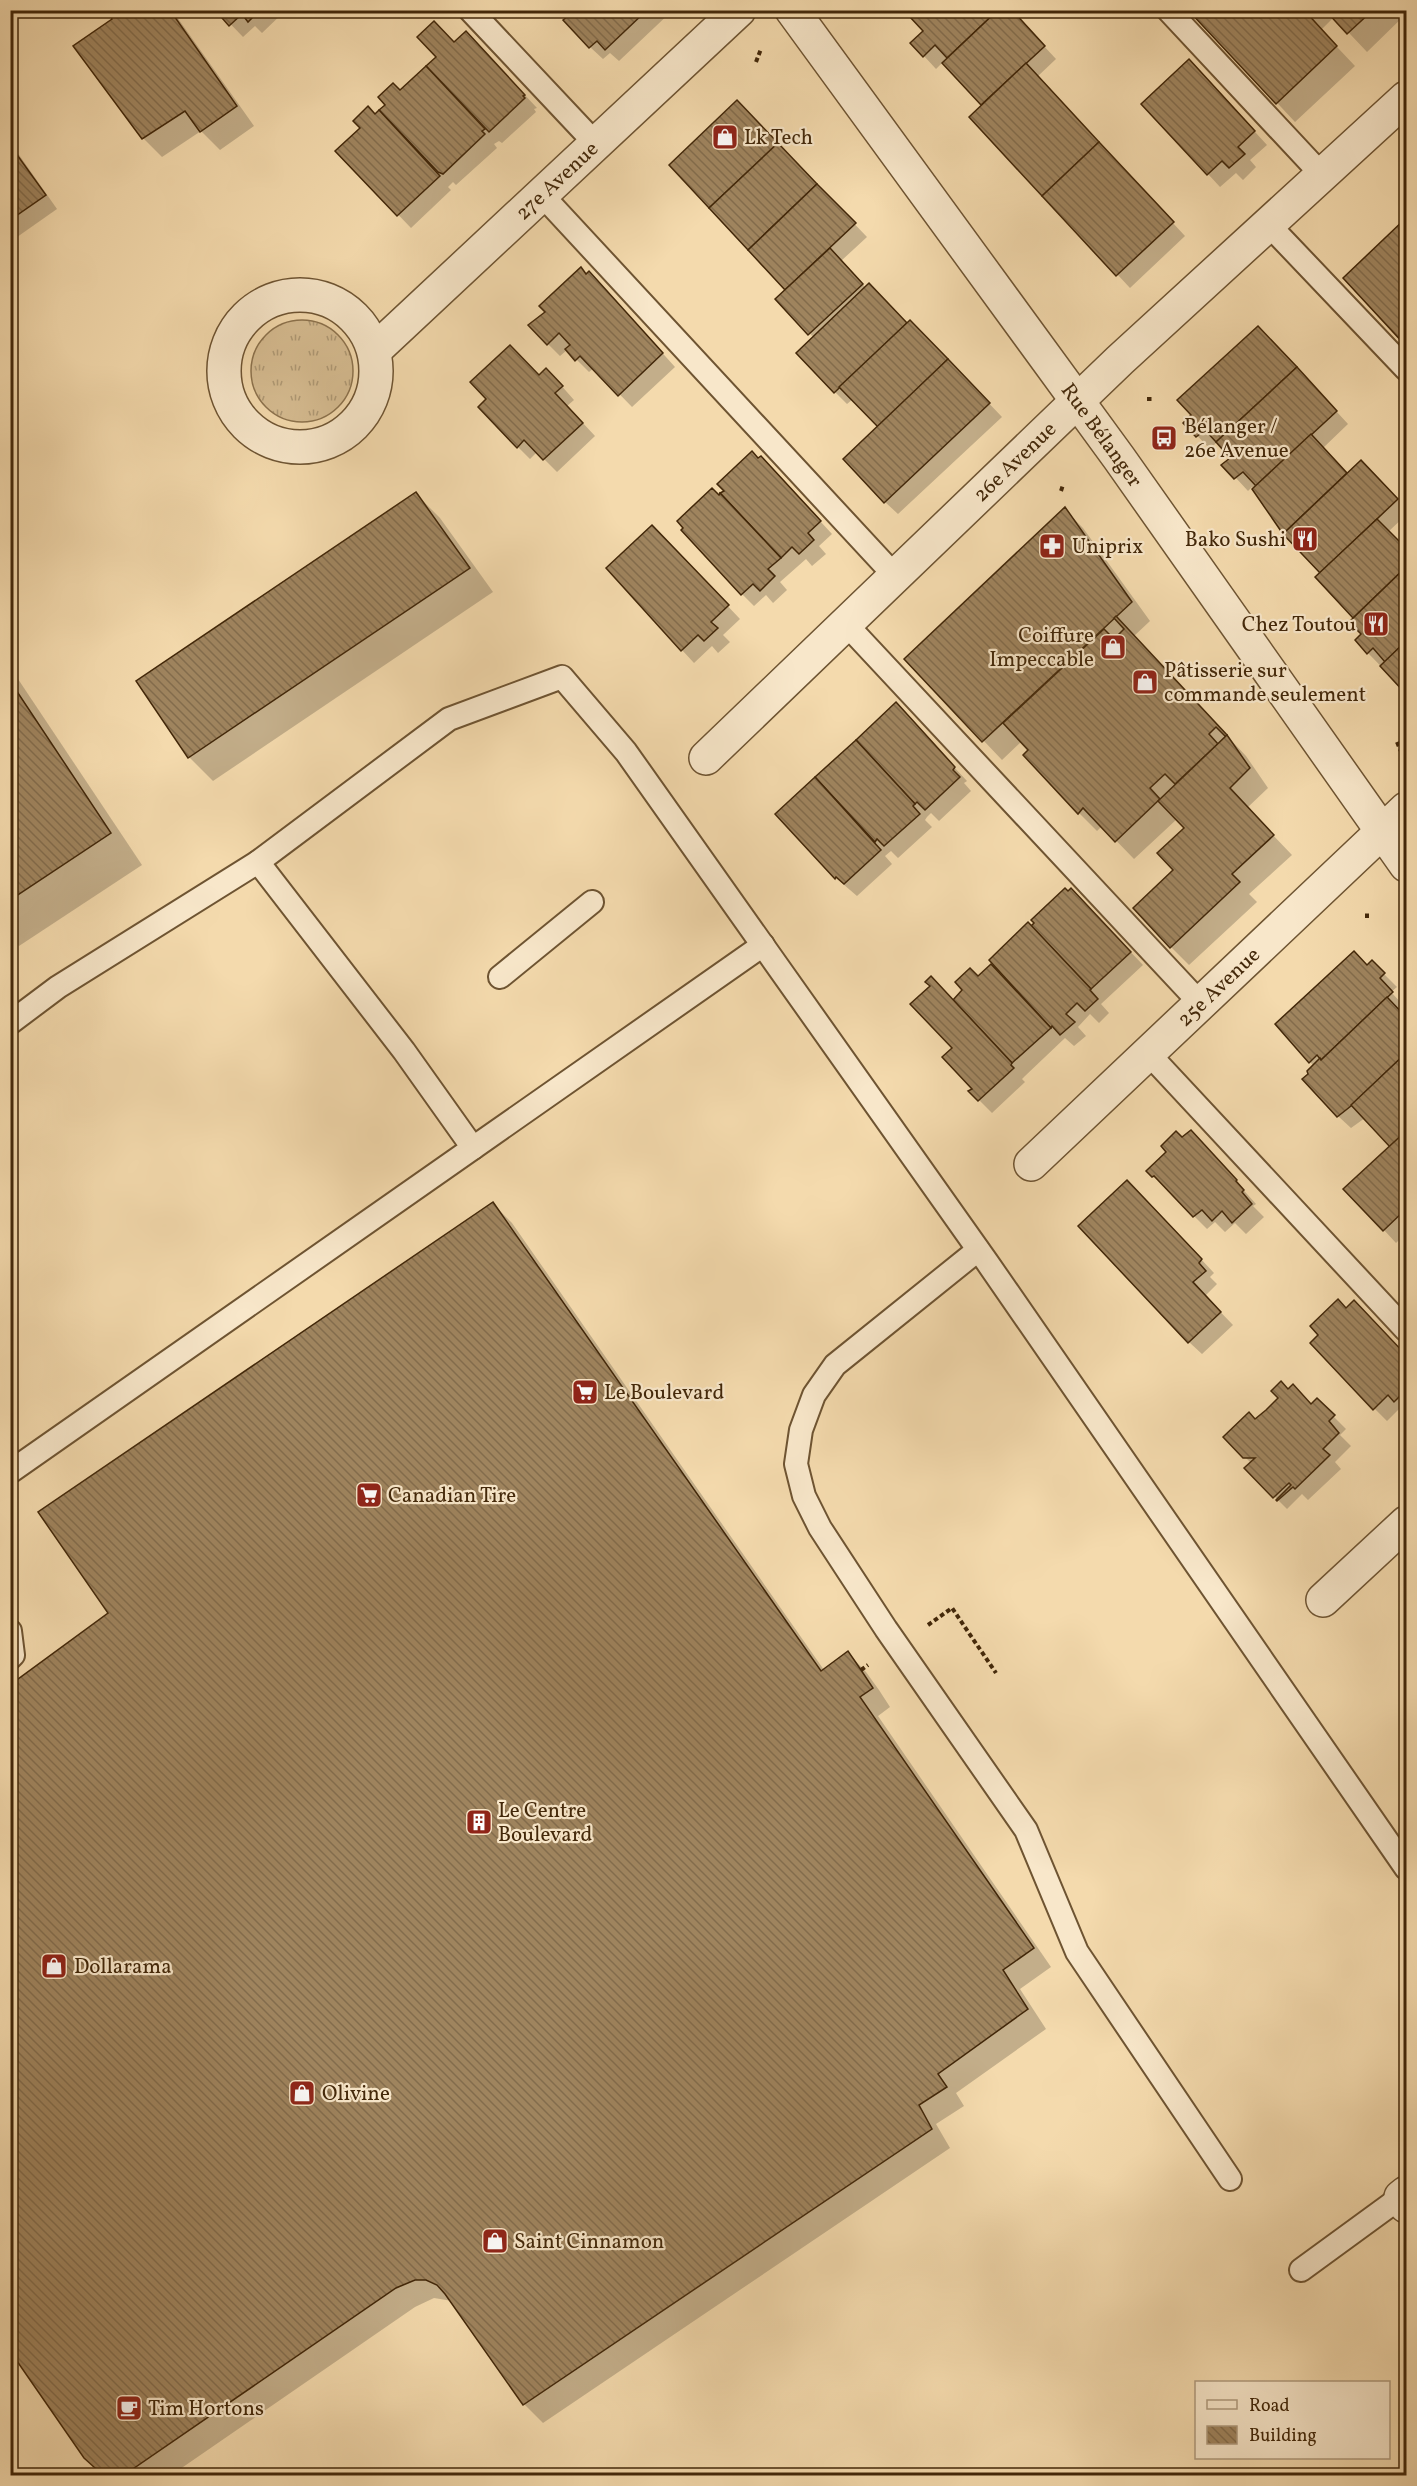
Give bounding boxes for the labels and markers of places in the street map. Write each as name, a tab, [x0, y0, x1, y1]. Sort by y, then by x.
shop icon: Lk Tech	[710, 122, 740, 152]
place label: Lk Tech	[744, 124, 813, 153]
place label: Bélanger / 26e Avenue	[1184, 413, 1289, 466]
bus stop icon: Bélanger / 26e Avenue	[1149, 423, 1179, 453]
restaurant icon: Bako Sushi	[1290, 524, 1320, 554]
place label: Bako Sushi	[1185, 526, 1286, 555]
pharmacy icon: Uniprix	[1037, 531, 1067, 561]
place label: Uniprix	[1072, 533, 1143, 562]
restaurant icon: Chez Toutou	[1361, 609, 1391, 639]
place label: Chez Toutou	[1242, 611, 1356, 640]
place label: Coiffure Impeccable	[989, 622, 1094, 675]
shop icon: Coiffure Impeccable	[1098, 632, 1128, 662]
place label: Pâtisserie sur commande seulement	[1164, 657, 1366, 710]
shop icon: Pâtisserie sur commande seulement	[1130, 667, 1160, 697]
supermarket icon: Le Boulevard	[570, 1377, 600, 1407]
place label: Le Boulevard	[604, 1379, 724, 1408]
supermarket icon: Canadian Tire	[354, 1480, 384, 1510]
place label: Canadian Tire	[388, 1482, 516, 1511]
place label: Le Centre Boulevard	[498, 1797, 592, 1850]
building icon: Le Centre Boulevard	[464, 1807, 494, 1837]
shop icon: Dollarama	[39, 1951, 69, 1981]
place label: Dollarama	[74, 1953, 172, 1982]
shop icon: Olivine	[287, 2078, 317, 2108]
place label: Olivine	[322, 2080, 390, 2109]
shop icon: Saint Cinnamon	[480, 2226, 510, 2256]
place label: Saint Cinnamon	[514, 2228, 664, 2257]
cafe icon: Tim Hortons	[114, 2393, 144, 2423]
place label: Tim Hortons	[148, 2395, 264, 2424]

